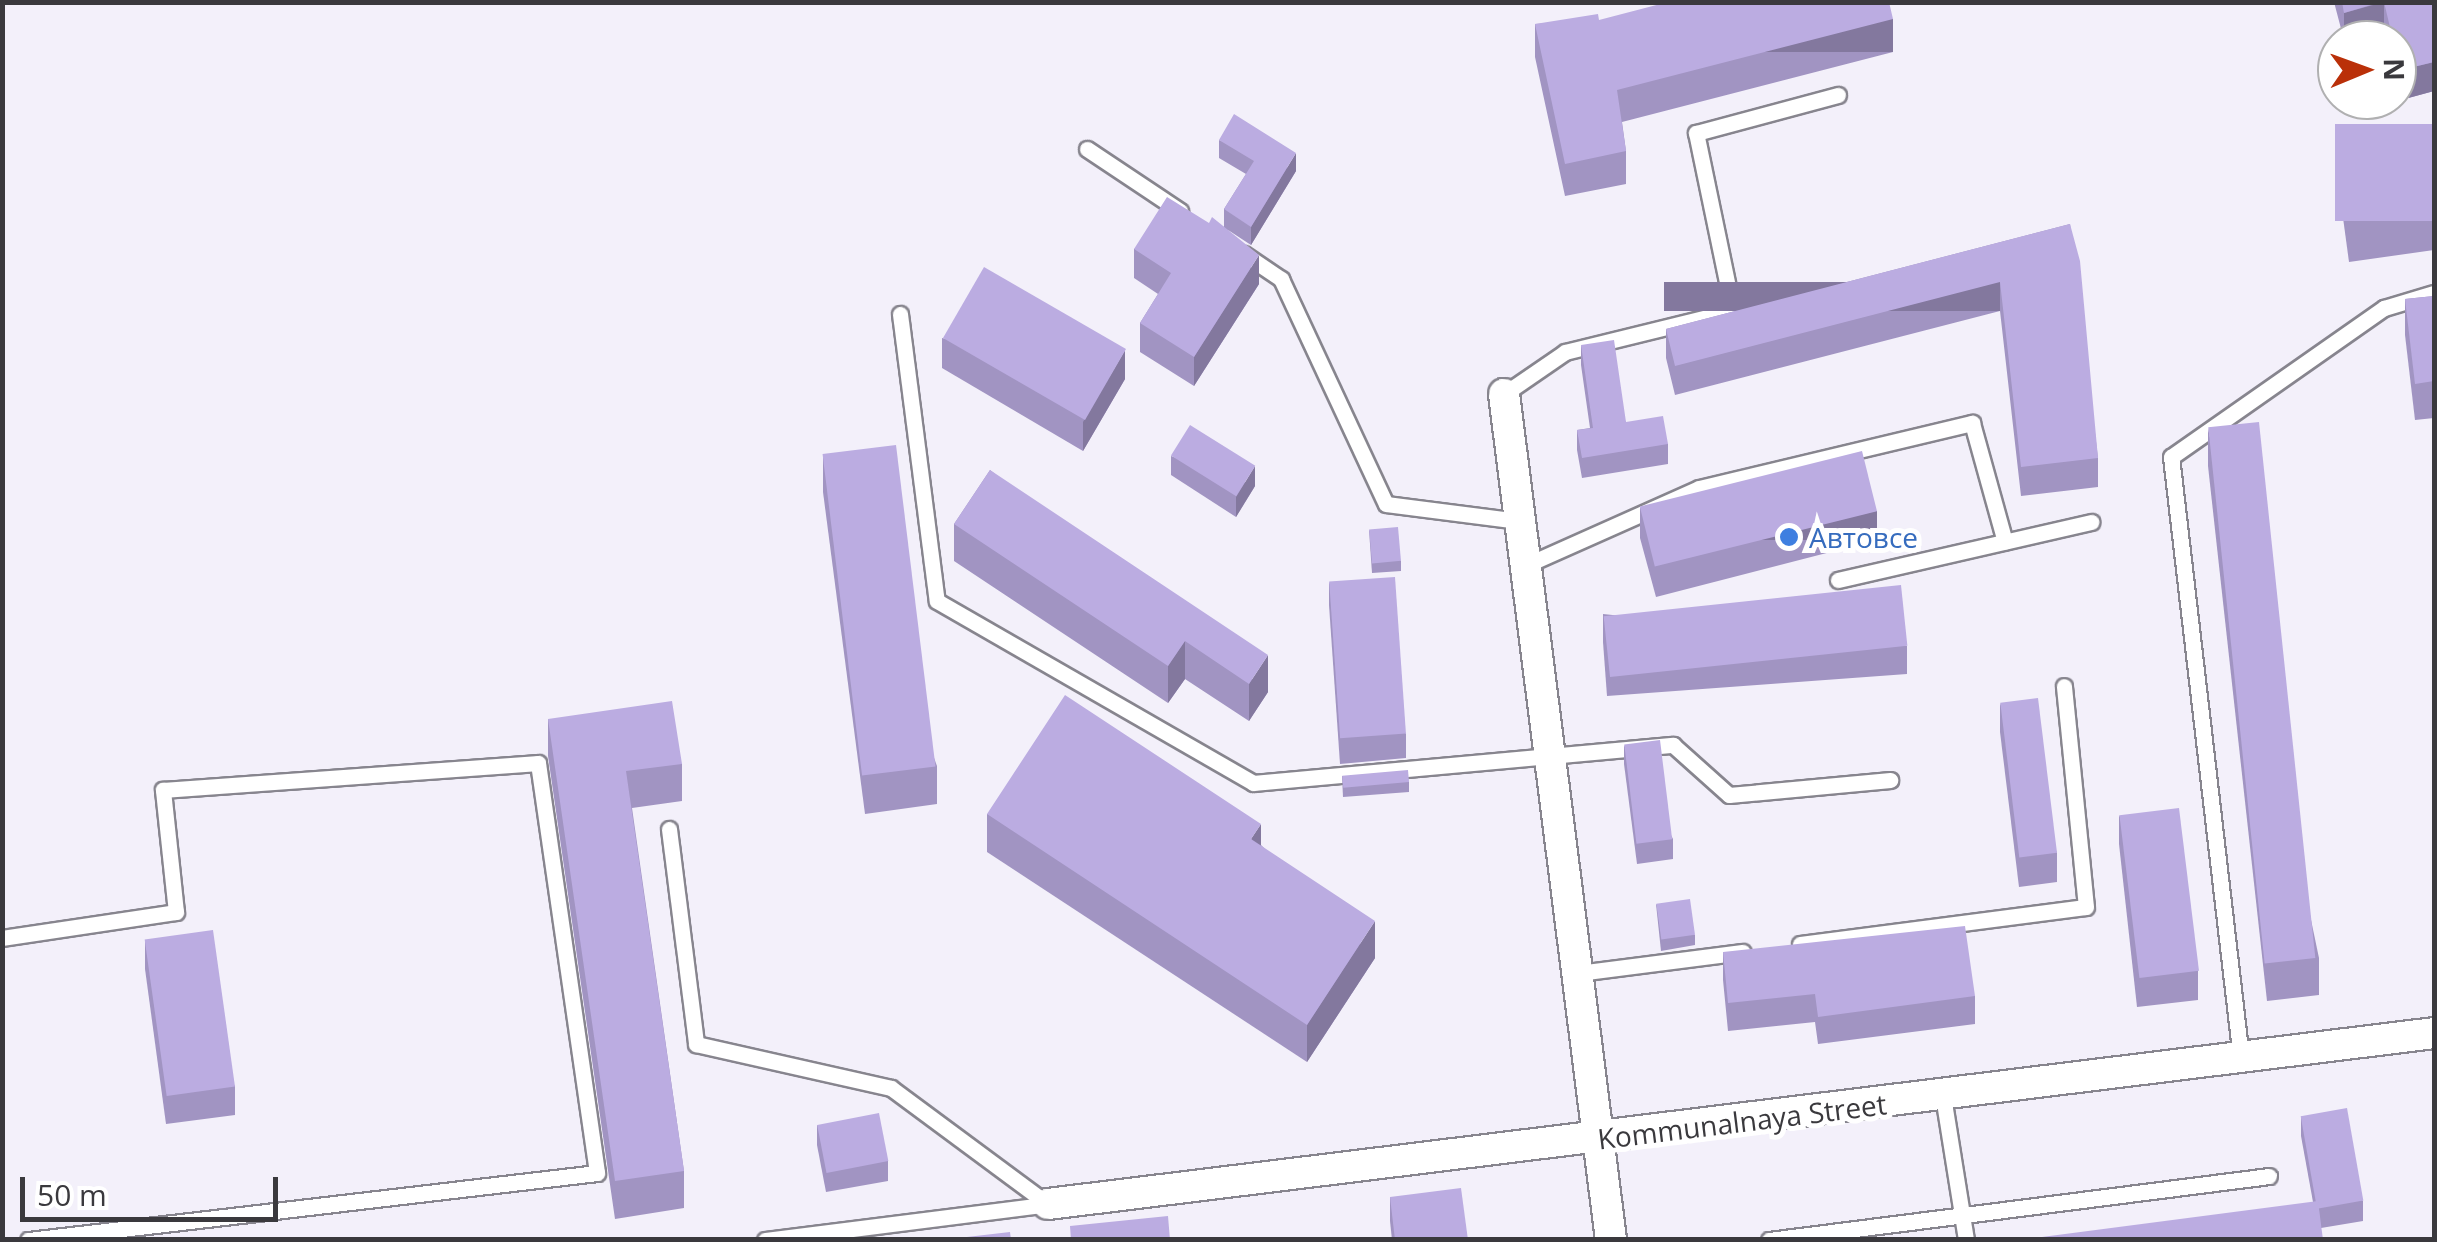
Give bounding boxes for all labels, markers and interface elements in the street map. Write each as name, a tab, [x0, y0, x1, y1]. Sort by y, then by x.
north arrow	[2317, 20, 2417, 120]
text: N	[2376, 58, 2414, 81]
place label: Автовсе	[1809, 520, 1918, 554]
marker: Автовсе	[1778, 526, 1800, 548]
street label: Kommunalnaya Street	[1596, 1087, 1888, 1155]
scale bar	[25, 1157, 282, 1219]
text: 50 m	[37, 1174, 107, 1215]

